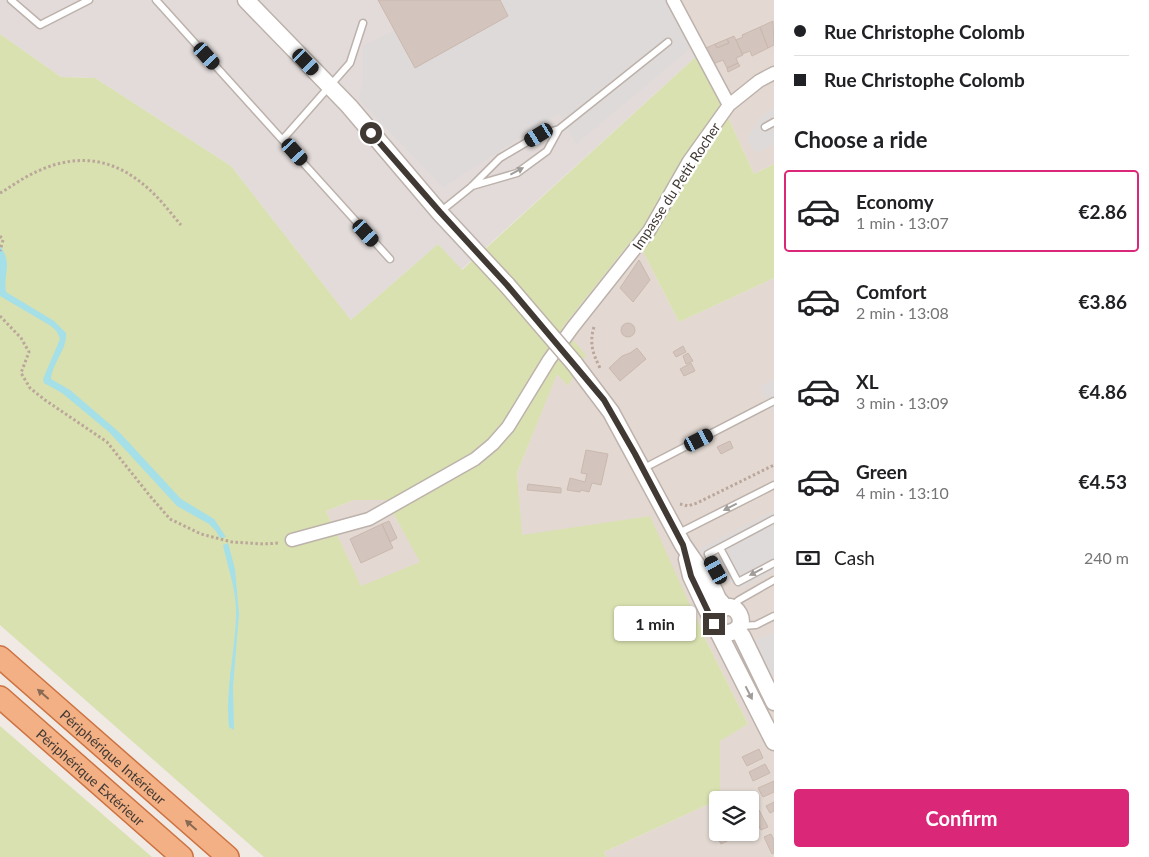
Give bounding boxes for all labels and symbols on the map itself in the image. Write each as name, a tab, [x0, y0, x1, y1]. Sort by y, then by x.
car	[191, 40, 222, 72]
car	[290, 46, 321, 78]
street label: Impasse du Petit Rocher	[628, 119, 724, 253]
car	[522, 121, 555, 149]
route start	[360, 122, 382, 144]
car	[279, 136, 310, 168]
one-way arrow	[510, 167, 524, 175]
car	[350, 217, 381, 249]
car	[682, 427, 715, 453]
one-way arrow	[723, 503, 738, 511]
car	[702, 553, 729, 587]
one-way arrow	[749, 568, 763, 577]
callout: 1 min	[614, 606, 696, 642]
route end	[703, 613, 725, 635]
one-way arrow	[745, 686, 753, 700]
one-way arrow	[36, 689, 49, 700]
street label: Périphérique Intérieur	[57, 706, 170, 807]
street label: Périphérique Extérieur	[33, 725, 148, 829]
one-way arrow	[185, 820, 197, 831]

